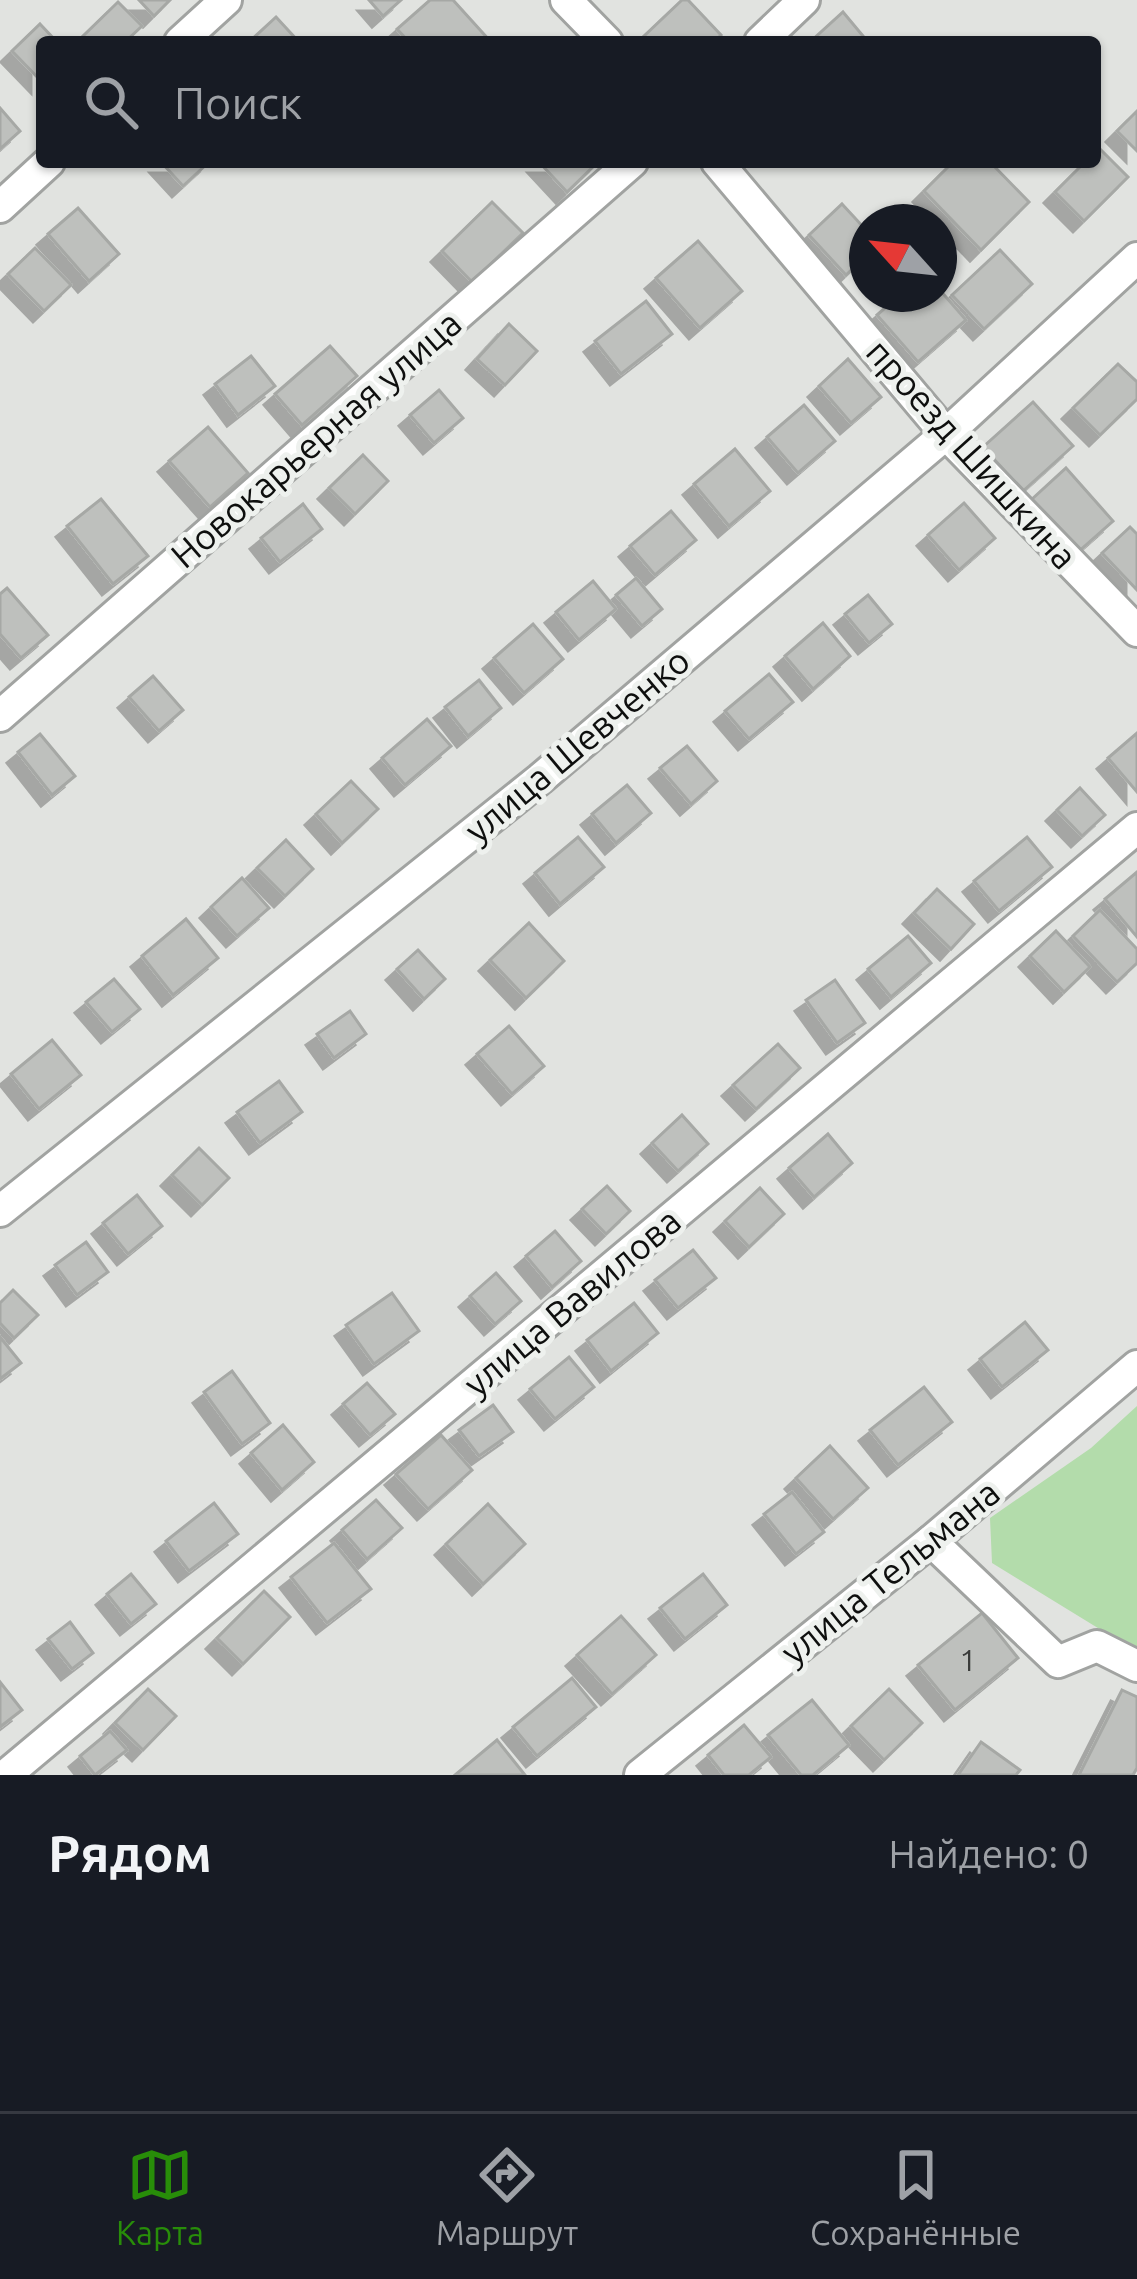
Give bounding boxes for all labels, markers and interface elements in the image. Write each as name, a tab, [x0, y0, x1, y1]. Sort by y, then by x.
search box	[36, 36, 1101, 168]
icon: search	[78, 69, 144, 135]
text: Поиск	[174, 77, 302, 128]
north arrow	[849, 204, 957, 312]
street label: Новокарьерная улица	[162, 302, 469, 576]
street label: проезд Шишкина	[859, 331, 1086, 577]
street label: улица Шевченко	[456, 639, 697, 850]
street label: улица Вавилова	[455, 1199, 688, 1404]
street label: улица Тельмана	[772, 1471, 1007, 1672]
house number: 1	[960, 1643, 976, 1677]
text: Рядом	[48, 1824, 212, 1882]
text: Найдено: 0	[889, 1832, 1089, 1875]
tab: Карта	[116, 2142, 204, 2251]
tab: Маршрут	[436, 2142, 578, 2251]
tab: Сохранённые	[810, 2142, 1021, 2251]

